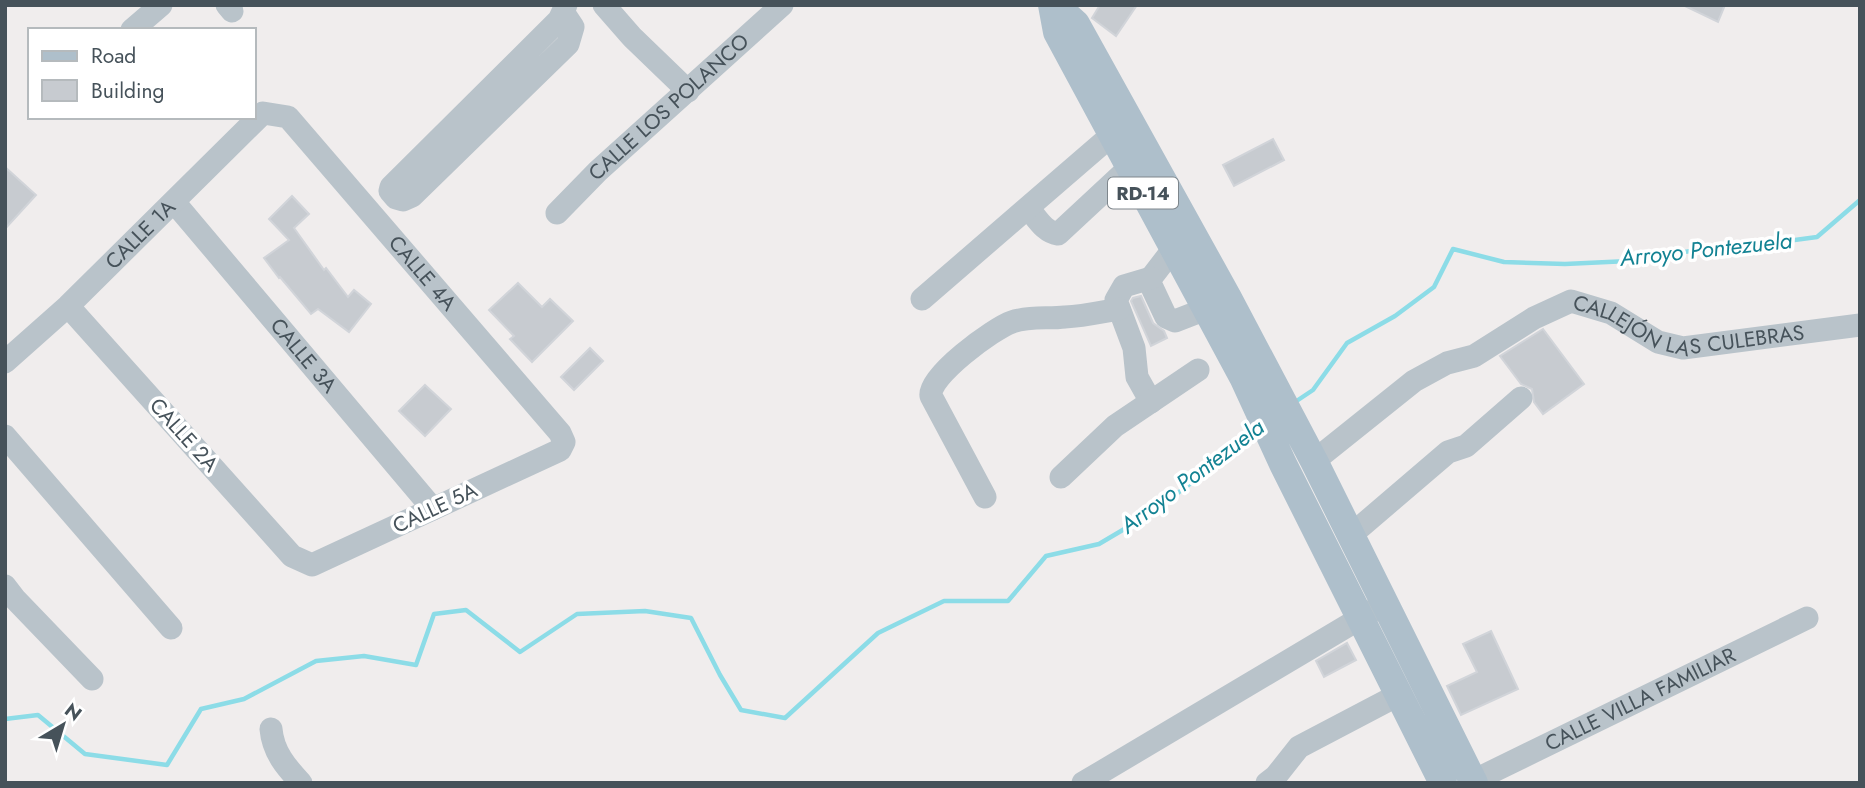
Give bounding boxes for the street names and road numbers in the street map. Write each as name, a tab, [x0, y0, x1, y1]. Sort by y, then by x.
street label: CALLE LOS POLANCO	[581, 27, 756, 187]
road number: RD-14	[1108, 178, 1178, 209]
street label: CALLE 1A	[98, 193, 182, 276]
street label: CALLE 4A	[381, 229, 463, 317]
street label: CALLEJÓN LAS CULEBRAS	[1569, 287, 1806, 364]
street label: CALLE 3A	[263, 312, 344, 400]
street label: CALLE 2A	[143, 391, 226, 479]
street label: CALLE 5A	[388, 475, 482, 541]
street label: CALLE VILLA FAMILIAR	[1540, 640, 1741, 759]

